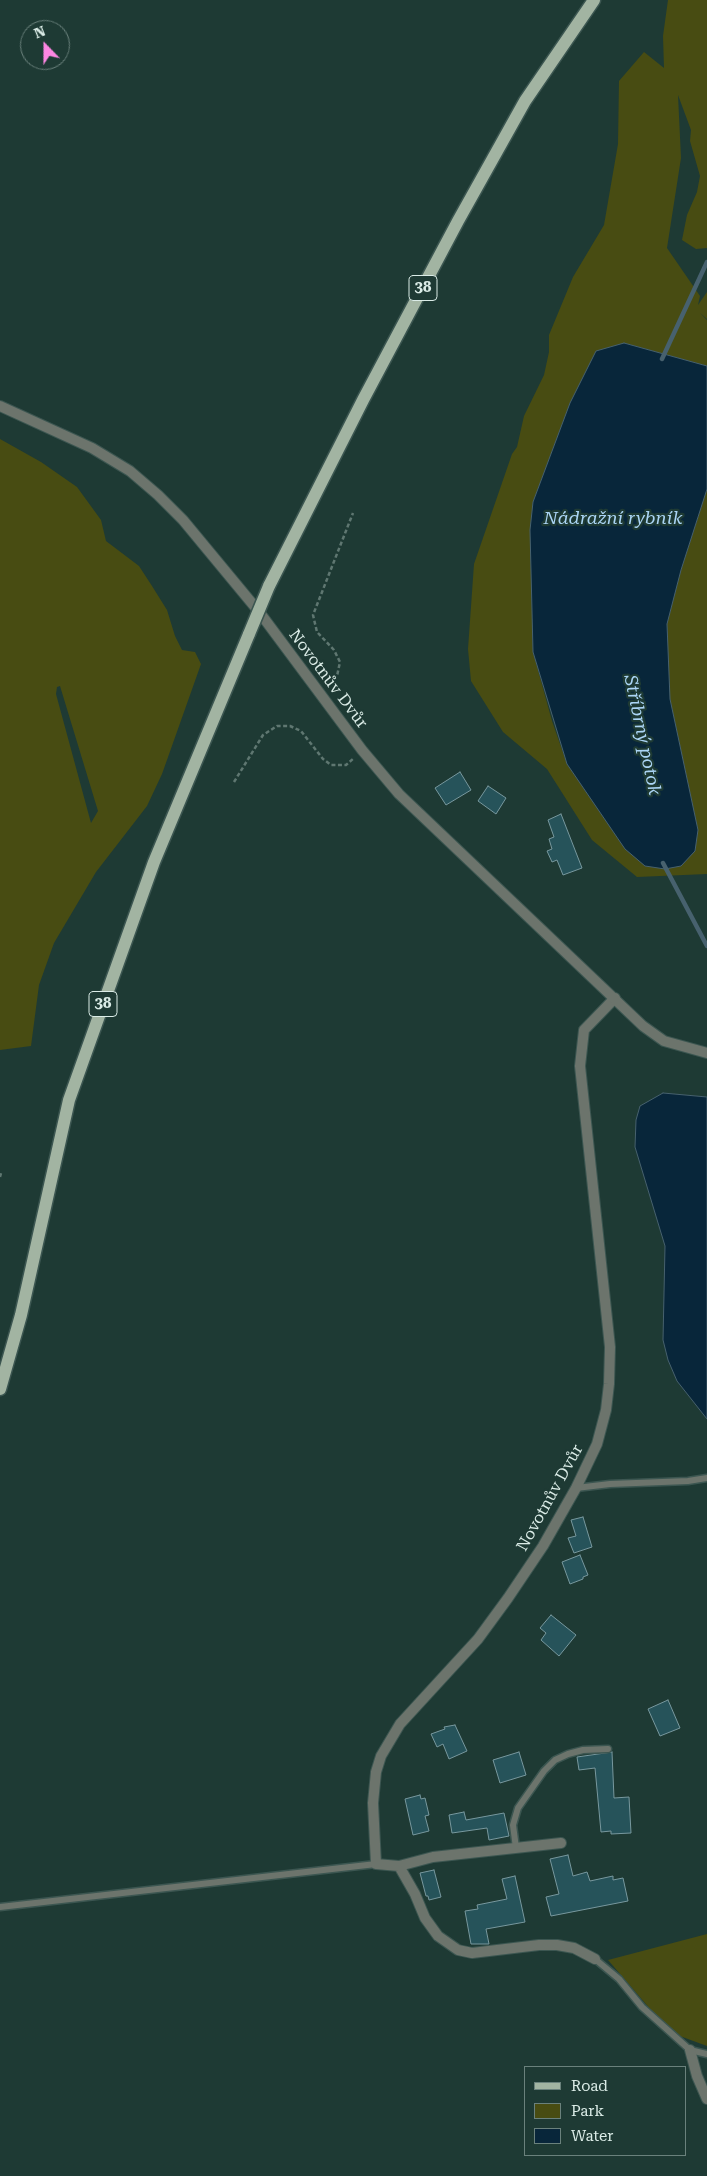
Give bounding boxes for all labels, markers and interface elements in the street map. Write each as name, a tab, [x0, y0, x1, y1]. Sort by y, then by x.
north arrow	[20, 20, 70, 70]
text: N	[32, 23, 48, 41]
road number: 38	[409, 276, 437, 300]
water label: Nádražní rybník	[544, 508, 682, 530]
street label: Novotnův Dvůr	[285, 626, 371, 732]
water label: Stříbrný potok	[619, 673, 665, 797]
road number: 38	[89, 992, 117, 1016]
street label: Novotnův Dvůr	[513, 1441, 587, 1555]
legend	[524, 2066, 687, 2156]
text: Road	[571, 2077, 608, 2095]
text: Park	[571, 2102, 604, 2120]
text: Water	[571, 2127, 613, 2145]

